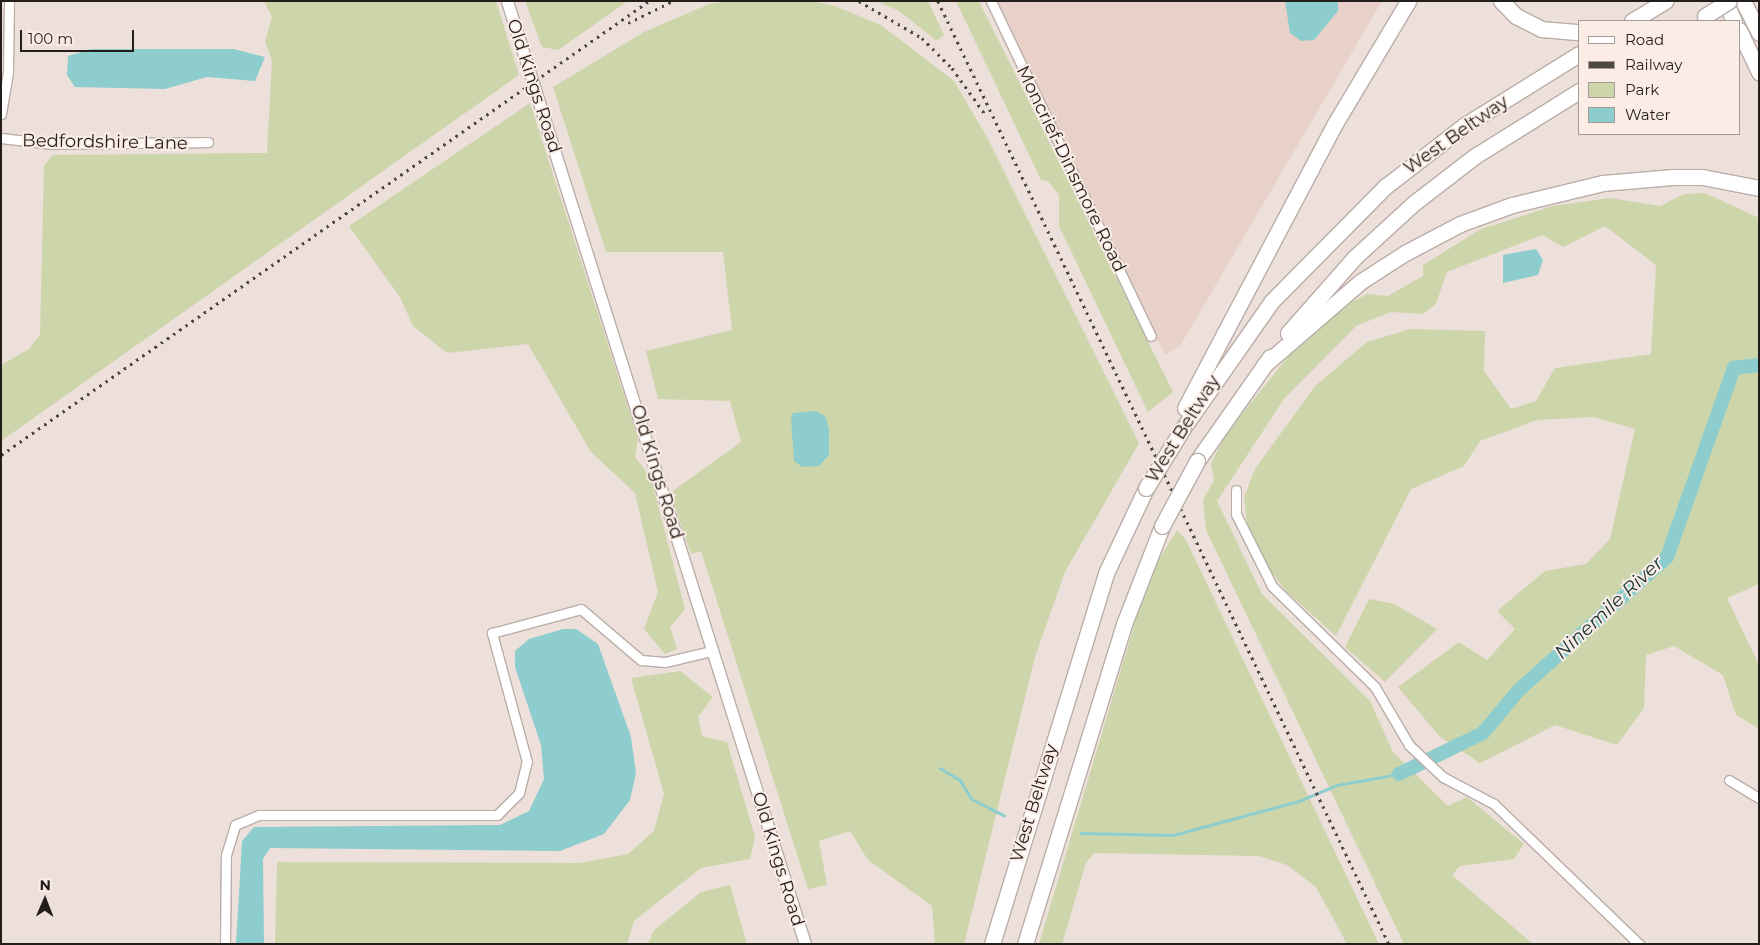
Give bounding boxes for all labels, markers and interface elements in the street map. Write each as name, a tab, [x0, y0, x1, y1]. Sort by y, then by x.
street label: Old Kings Road	[502, 16, 566, 156]
scale bar	[22, 20, 136, 52]
legend	[1578, 20, 1740, 135]
text: 100 m	[28, 29, 73, 48]
text: Road	[1625, 30, 1664, 49]
text: Railway	[1625, 55, 1682, 74]
street label: Moncrief-Dinsmore Road	[1012, 62, 1130, 276]
text: Park	[1625, 80, 1659, 99]
street label: West Beltway	[1400, 91, 1512, 179]
text: Water	[1625, 105, 1671, 124]
street label: Bedfordshire Lane	[22, 130, 188, 154]
street label: West Beltway	[1141, 371, 1225, 487]
street label: Old Kings Road	[626, 402, 688, 542]
water label: Ninemile River	[1550, 552, 1668, 664]
street label: West Beltway	[1006, 741, 1062, 865]
street label: Old Kings Road	[747, 789, 809, 929]
north arrow	[20, 875, 70, 925]
text: N	[39, 876, 51, 894]

